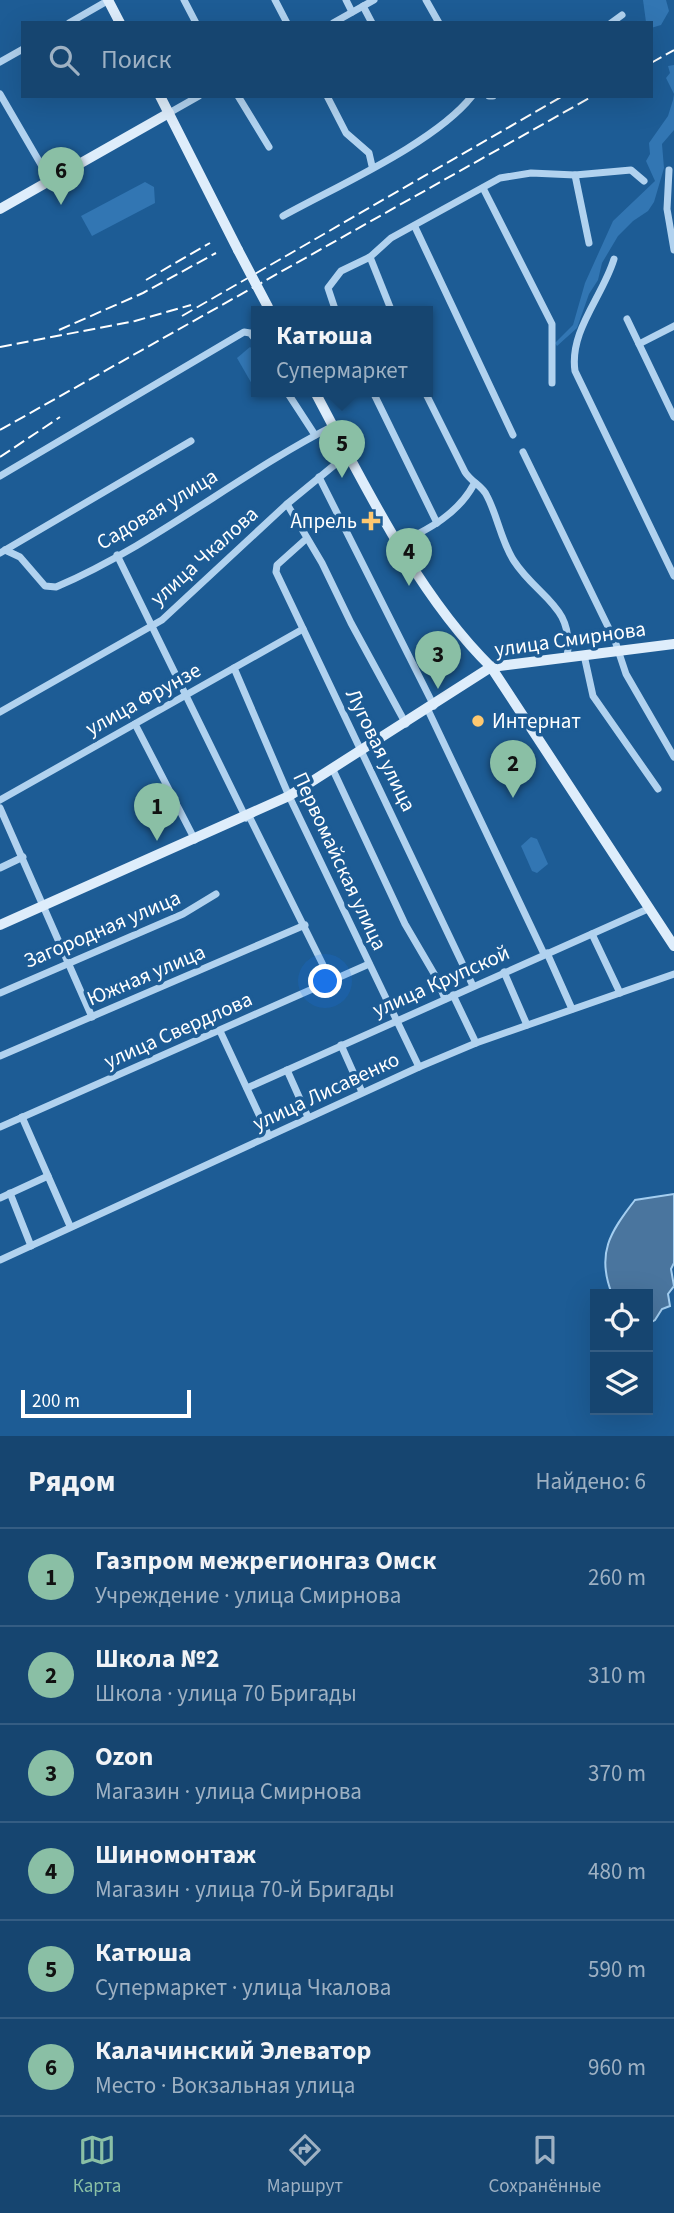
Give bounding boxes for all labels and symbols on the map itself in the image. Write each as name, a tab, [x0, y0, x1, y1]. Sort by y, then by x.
pin: 6	[38, 147, 84, 205]
pin: 5	[319, 420, 365, 478]
street label: Садовая улица	[91, 461, 223, 557]
street label: улица Чкалова	[143, 499, 265, 613]
place label: Апрель	[290, 506, 357, 536]
marker: Апрель	[363, 513, 379, 529]
pin: 4	[386, 528, 432, 586]
street label: улица Смирнова	[492, 614, 648, 664]
pin: 3	[415, 631, 461, 689]
street label: улица Фрунзе	[80, 655, 206, 743]
street label: Луговая улица	[338, 683, 424, 817]
place label: Интернат	[492, 706, 581, 736]
marker: Интернат	[470, 713, 486, 729]
pin: 2	[490, 740, 536, 798]
street label: Первомайская улица	[285, 767, 395, 955]
pin: 1	[134, 783, 180, 841]
street label: Загородная улица	[19, 882, 185, 976]
street label: Южная улица	[82, 937, 210, 1013]
street label: улица Крупской	[368, 937, 514, 1025]
your location	[308, 964, 342, 998]
street label: улица Свердлова	[99, 984, 257, 1076]
street label: улица Лисавенко	[248, 1044, 404, 1138]
scale bar	[21, 1387, 191, 1419]

